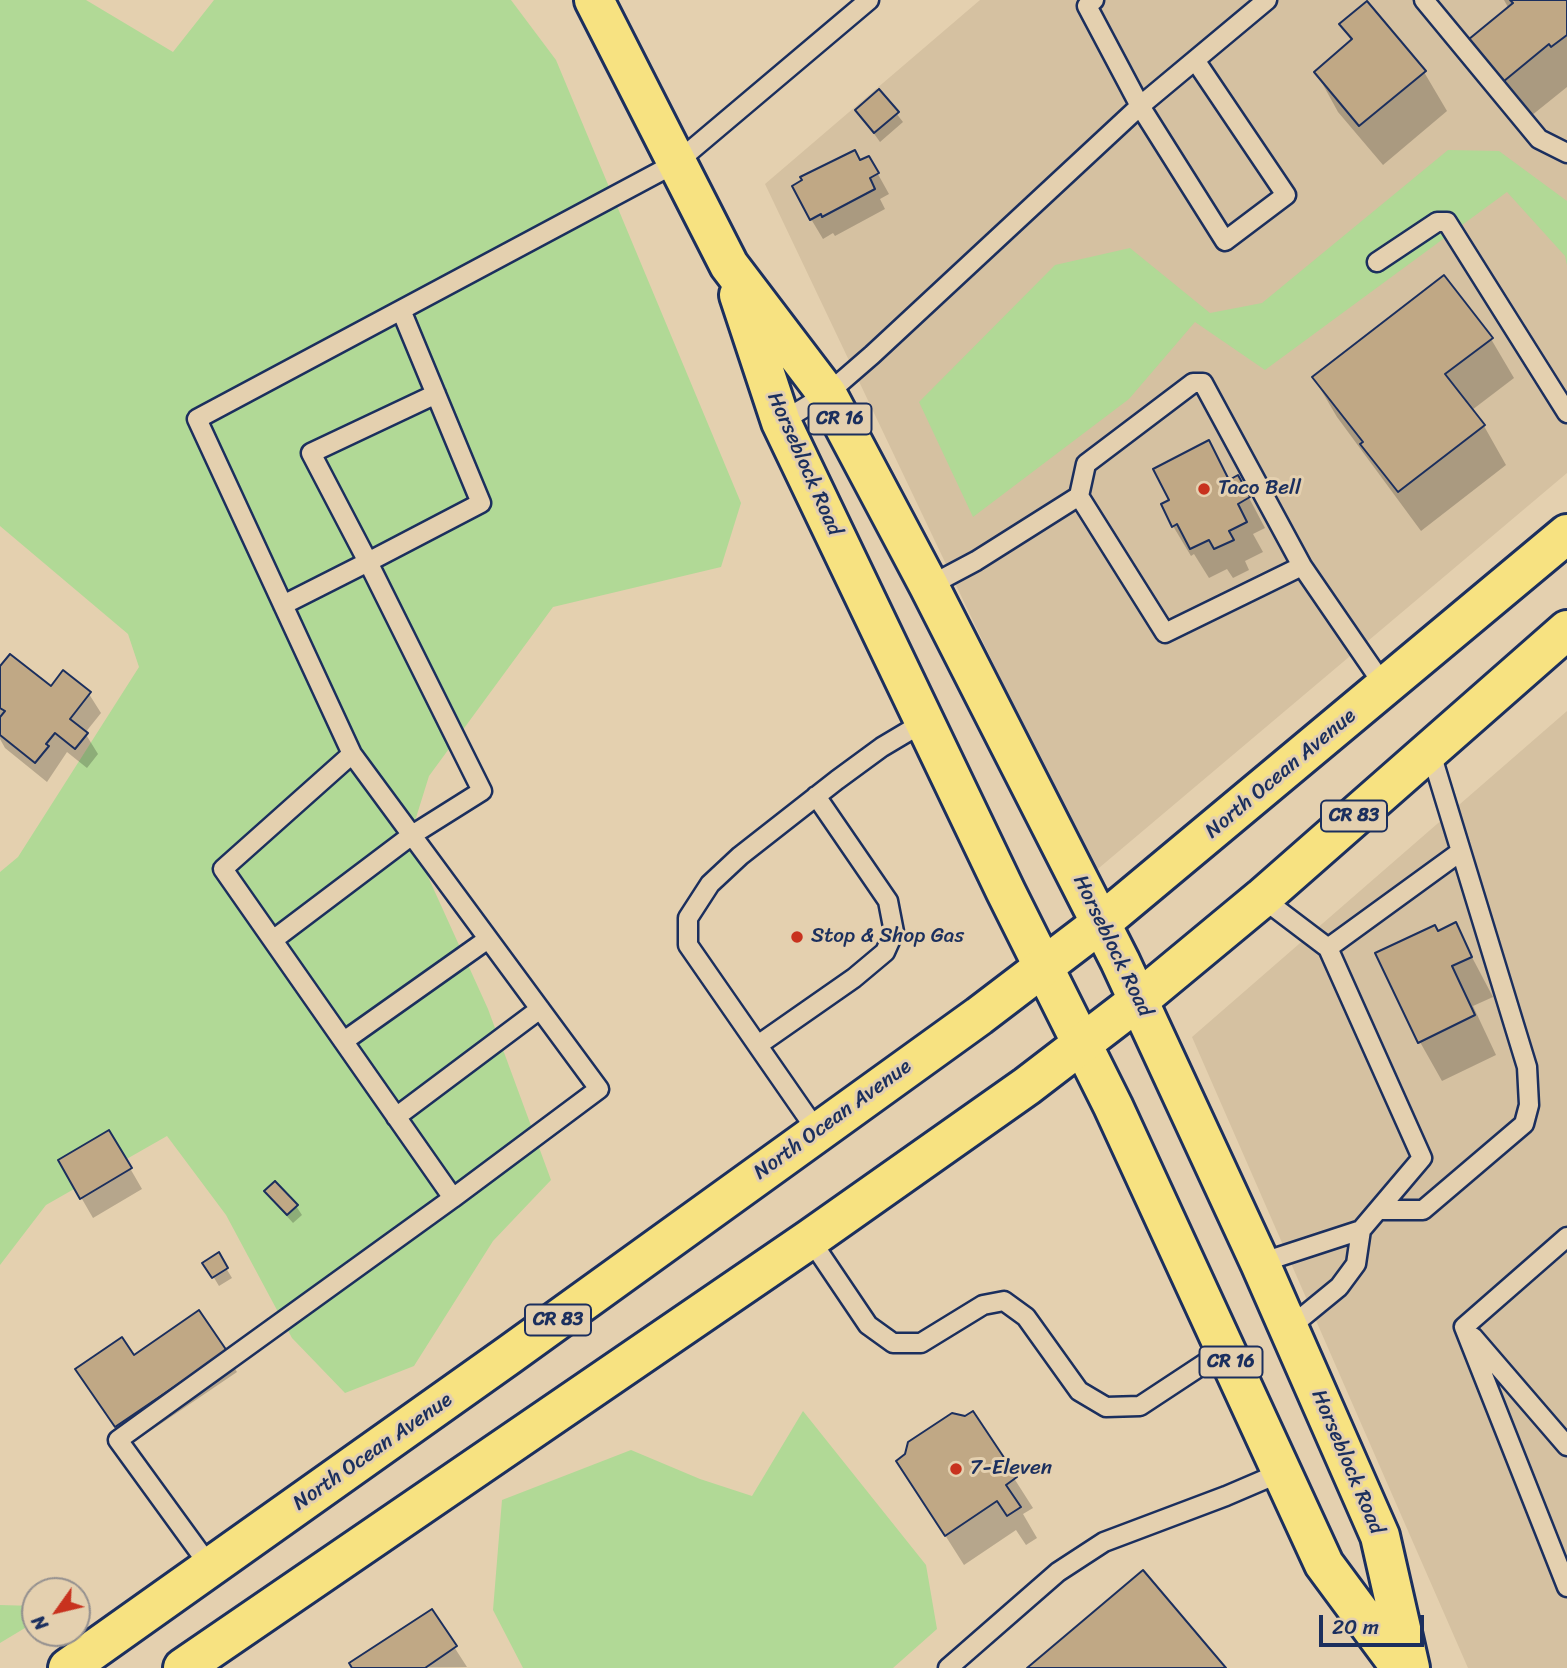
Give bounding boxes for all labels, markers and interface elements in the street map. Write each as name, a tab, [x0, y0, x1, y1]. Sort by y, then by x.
street label: Horseblock Road	[761, 388, 847, 540]
road number: CR 16	[808, 404, 872, 434]
place label: Taco Bell	[1218, 476, 1301, 502]
marker: Taco Bell	[1196, 481, 1212, 497]
street label: North Ocean Avenue	[1201, 704, 1361, 844]
road number: CR 83	[1321, 800, 1387, 832]
street label: Horseblock Road	[1067, 871, 1157, 1021]
place label: Stop & Shop Gas	[811, 924, 964, 950]
marker: Stop & Shop Gas	[789, 929, 805, 945]
street label: North Ocean Avenue	[749, 1054, 917, 1186]
road number: CR 83	[525, 1304, 591, 1336]
road number: CR 16	[1200, 1346, 1262, 1378]
street label: Horseblock Road	[1305, 1386, 1389, 1538]
street label: North Ocean Avenue	[288, 1388, 458, 1516]
place label: 7-Eleven	[970, 1456, 1052, 1482]
marker: 7-Eleven	[948, 1461, 964, 1477]
north arrow	[21, 1577, 91, 1647]
scale bar	[1322, 1602, 1427, 1646]
text: N	[22, 1608, 57, 1638]
text: 20 m	[1332, 1608, 1379, 1646]

